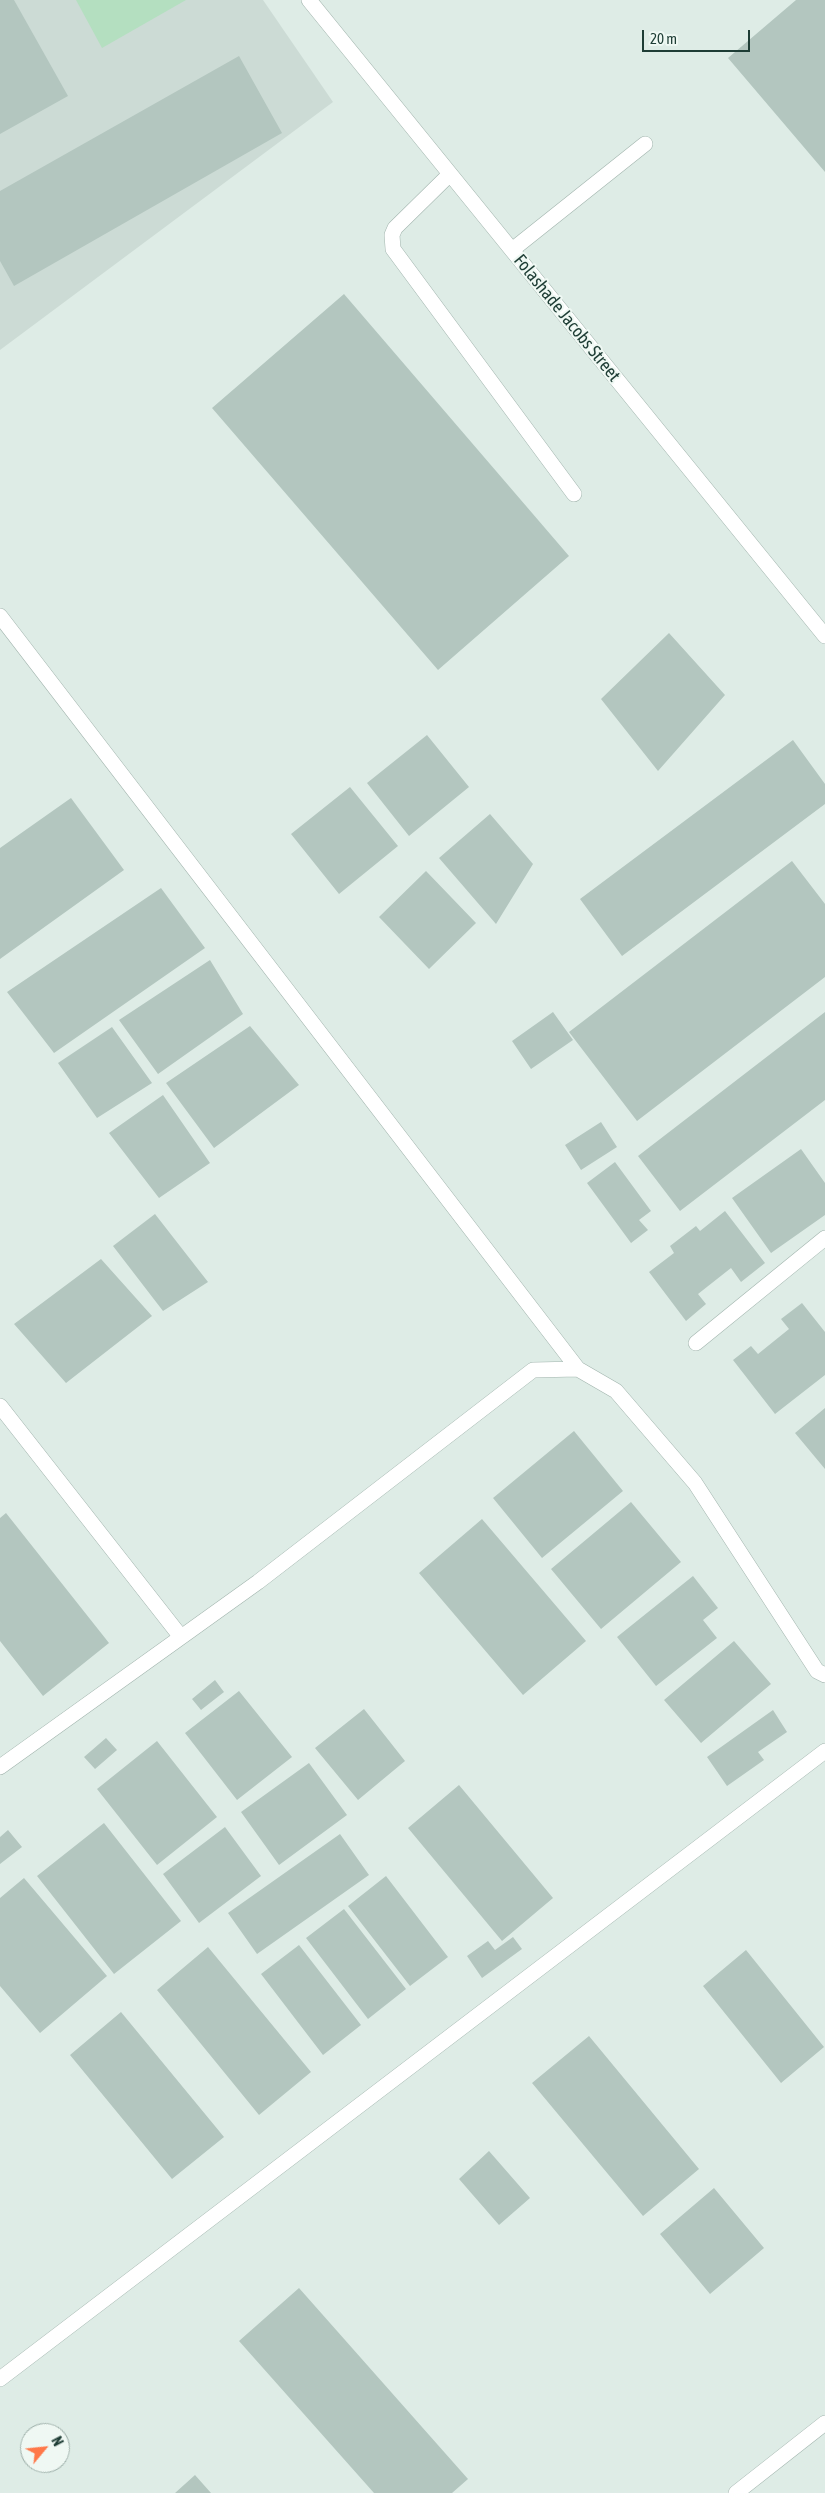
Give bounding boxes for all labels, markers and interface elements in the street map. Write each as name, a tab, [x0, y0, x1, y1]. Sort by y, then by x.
scale bar	[645, 20, 752, 52]
text: 20 m	[650, 30, 677, 47]
street label: Folashade Jacobs Street	[509, 250, 625, 386]
north arrow	[20, 2423, 70, 2473]
text: N	[48, 2434, 66, 2449]

